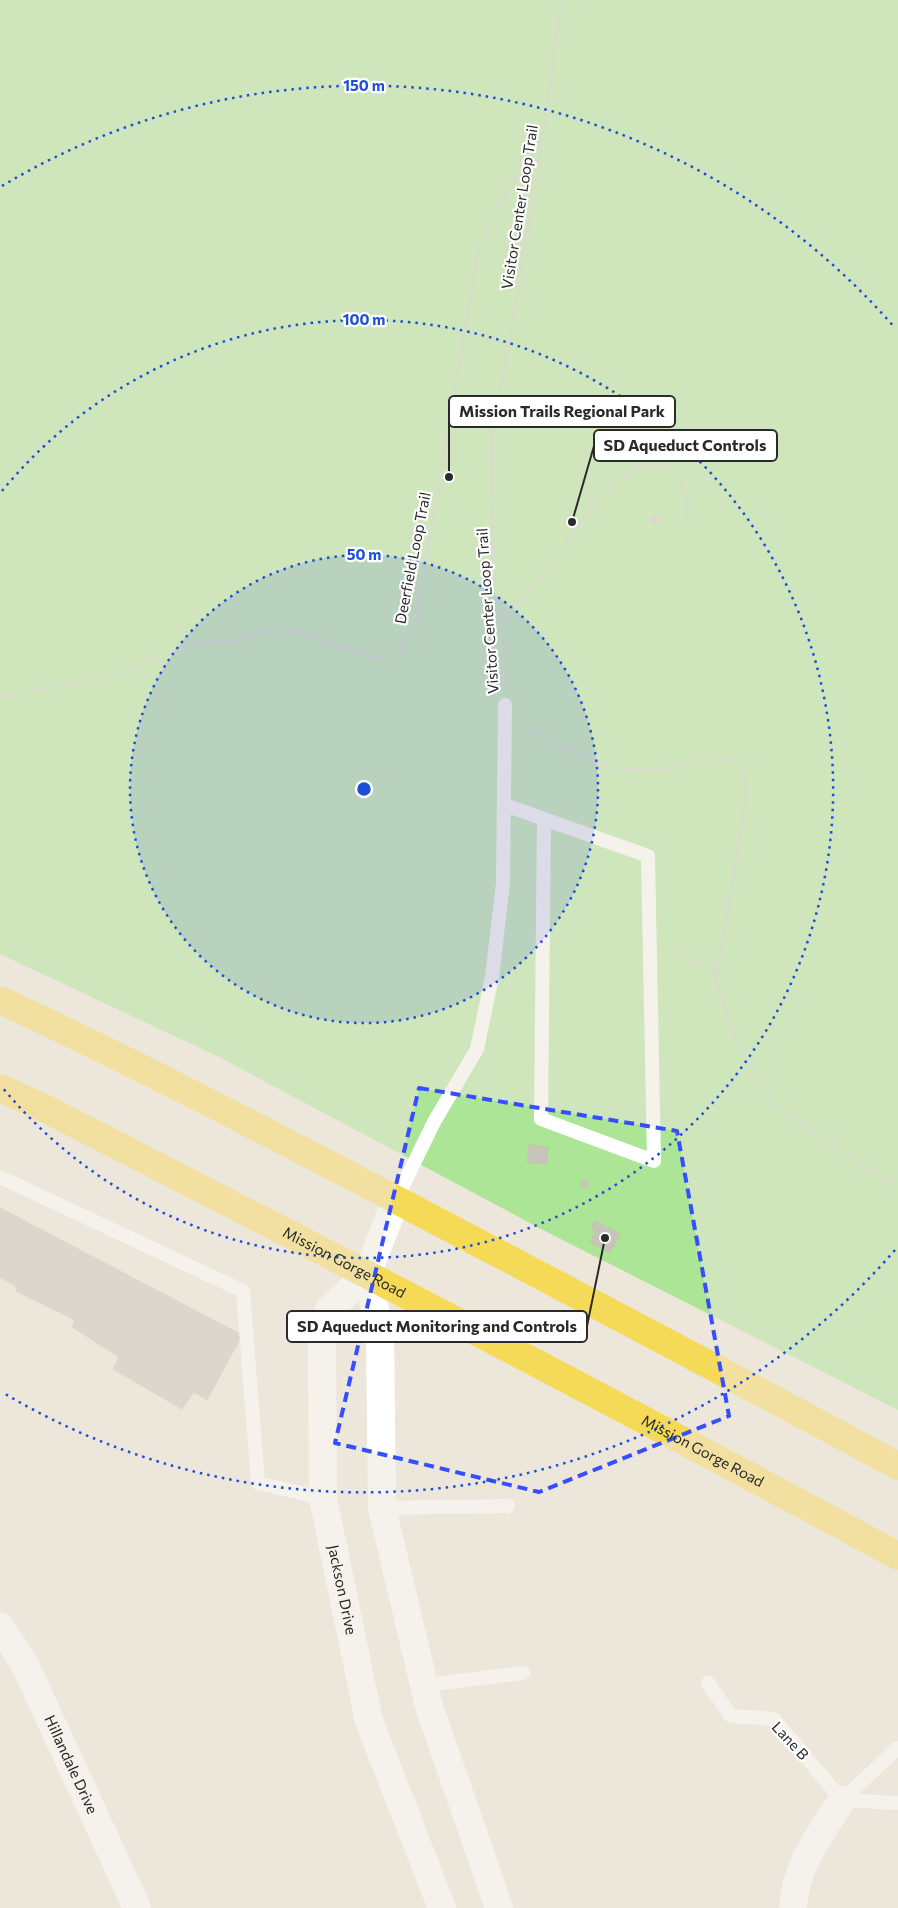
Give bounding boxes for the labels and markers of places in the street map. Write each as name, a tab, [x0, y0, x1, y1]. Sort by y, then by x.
callout: Mission Trails Regional Park	[449, 396, 675, 427]
callout: SD Aqueduct Controls	[594, 430, 777, 461]
centre of rings	[355, 780, 373, 798]
callout: SD Aqueduct Monitoring and Controls	[287, 1311, 587, 1342]

